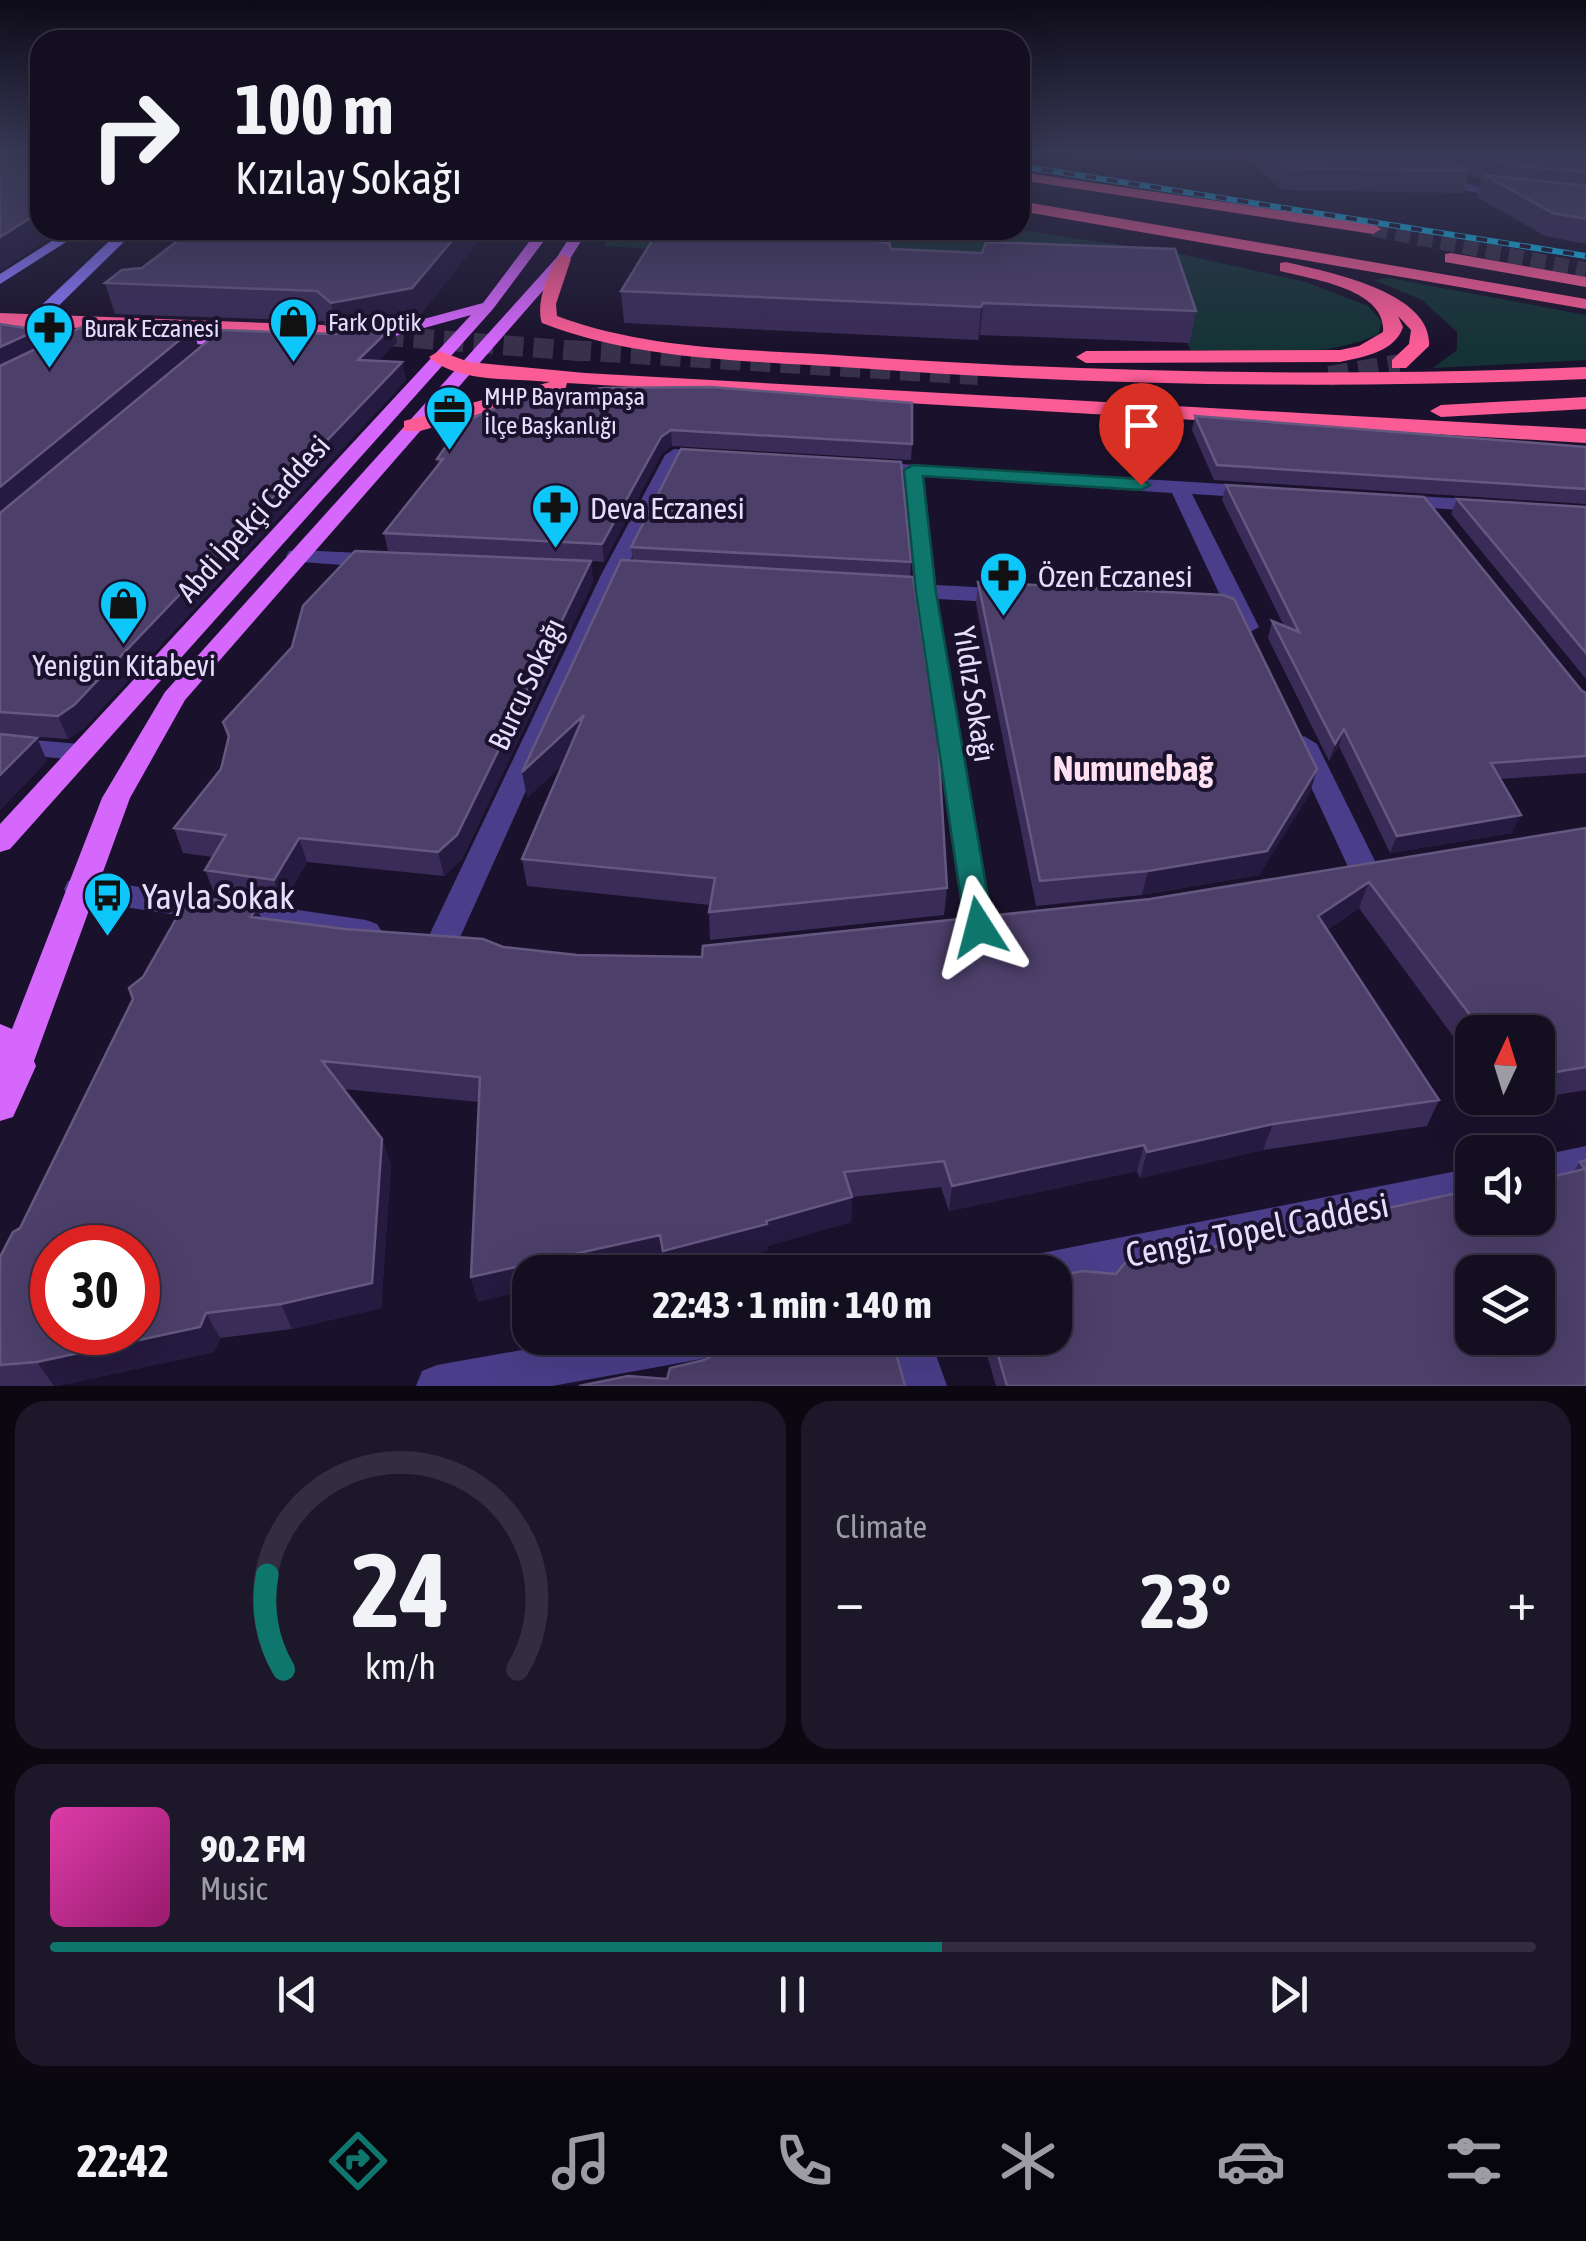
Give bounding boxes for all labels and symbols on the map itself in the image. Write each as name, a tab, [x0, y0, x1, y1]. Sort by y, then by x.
shop icon: Fark Optik	[267, 296, 319, 364]
pharmacy icon: Burak Eczanesi	[23, 302, 75, 370]
place label: Fark Optik	[328, 308, 421, 336]
place label: Burak Eczanesi	[84, 314, 219, 342]
place label: MHP Bayrampaşa İlçe Başkanlığı	[484, 382, 645, 439]
pin	[1099, 383, 1184, 486]
office icon: MHP Bayrampaşa İlçe Başkanlığı	[423, 384, 475, 452]
street label: Abdi İpekçi Caddesi	[170, 428, 336, 608]
pharmacy icon: Deva Eczanesi	[529, 482, 581, 550]
place label: Deva Eczanesi	[590, 491, 745, 525]
pharmacy icon: Özen Eczanesi	[977, 550, 1029, 618]
place label: Özen Eczanesi	[1038, 559, 1193, 593]
shop icon: Yenigün Kitabevi	[98, 578, 150, 646]
street label: Burcu Sokağı	[481, 613, 571, 755]
street label: Yıldız Sokağı	[948, 624, 1002, 764]
place label: Yenigün Kitabevi	[32, 648, 216, 682]
district label: Numunebağ	[1053, 748, 1214, 788]
bus stop icon: Yayla Sokak	[81, 870, 133, 938]
position arrow	[927, 875, 1031, 979]
place label: Yayla Sokak	[142, 876, 295, 916]
north arrow	[1455, 1015, 1555, 1115]
street label: Cengiz Topel Caddesi	[1122, 1184, 1392, 1274]
speed limit sign: 30	[30, 1225, 160, 1355]

